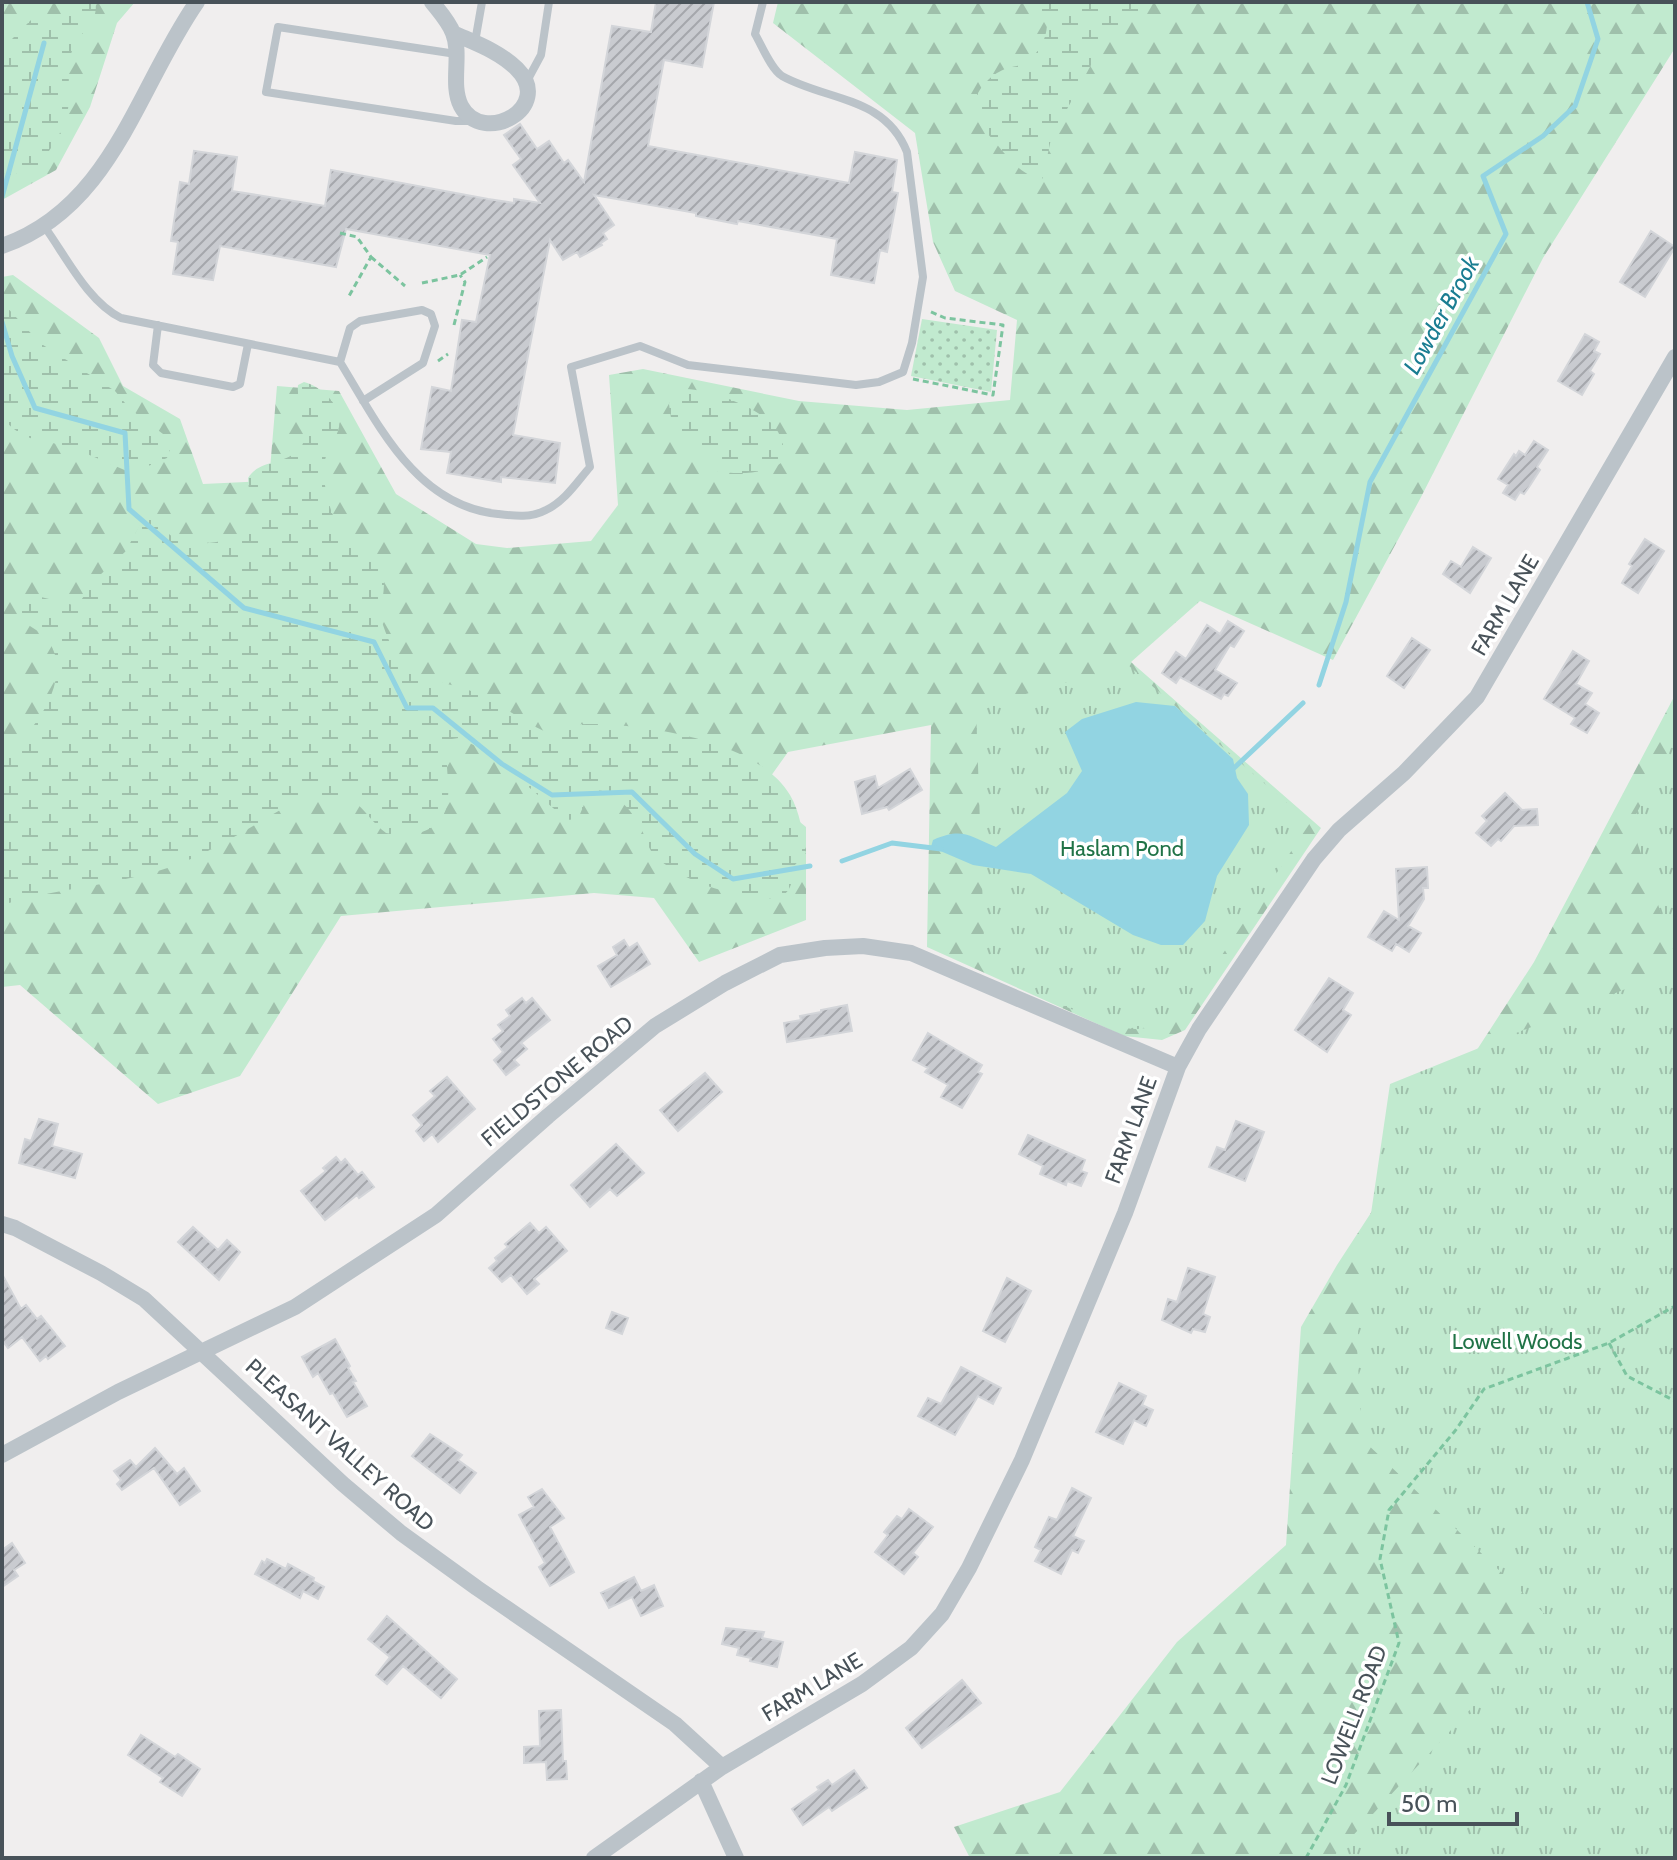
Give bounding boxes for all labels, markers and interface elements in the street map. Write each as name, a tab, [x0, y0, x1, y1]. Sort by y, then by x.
water label: Lowder Brook	[1397, 250, 1486, 379]
street label: FARM LANE	[1465, 550, 1545, 660]
park label: Haslam Pond	[1060, 835, 1184, 862]
street label: FIELDSTONE ROAD	[476, 1010, 638, 1152]
street label: FARM LANE	[1099, 1073, 1163, 1187]
park label: Lowell Woods	[1452, 1328, 1582, 1355]
street label: PLEASANT VALLEY ROAD	[240, 1353, 440, 1537]
street label: LOWELL ROAD	[1315, 1642, 1393, 1788]
street label: FARM LANE	[757, 1647, 867, 1727]
scale bar	[1389, 1776, 1517, 1826]
text: 50 m	[1401, 1789, 1457, 1818]

